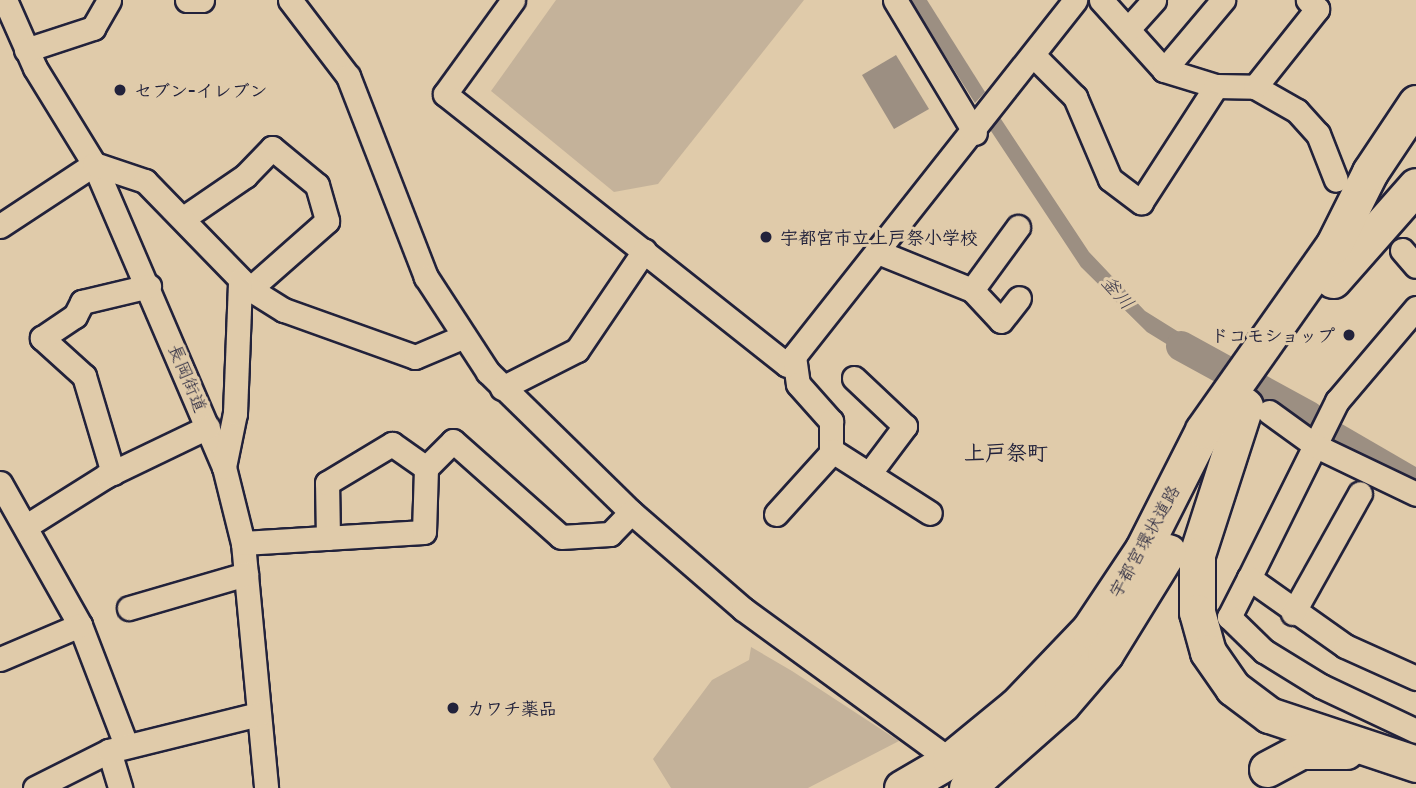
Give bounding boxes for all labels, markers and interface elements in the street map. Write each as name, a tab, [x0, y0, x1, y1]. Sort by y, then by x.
place label: セブン-イレブン	[134, 79, 268, 101]
marker: セブン-イレブン	[112, 82, 128, 98]
place label: 宇都宮市立上戸祭小学校	[780, 226, 978, 248]
marker: 宇都宮市立上戸祭小学校	[758, 229, 774, 245]
water label: 釜川	[1097, 270, 1139, 314]
place label: ドコモショップ	[1209, 324, 1335, 346]
marker: ドコモショップ	[1341, 327, 1357, 343]
street label: 長岡街道	[164, 341, 212, 415]
district label: 上戸祭町	[964, 439, 1048, 465]
street label: 宇都宮環状道路	[1104, 481, 1184, 601]
place label: カワチ薬品	[467, 697, 557, 719]
marker: カワチ薬品	[445, 700, 461, 716]

